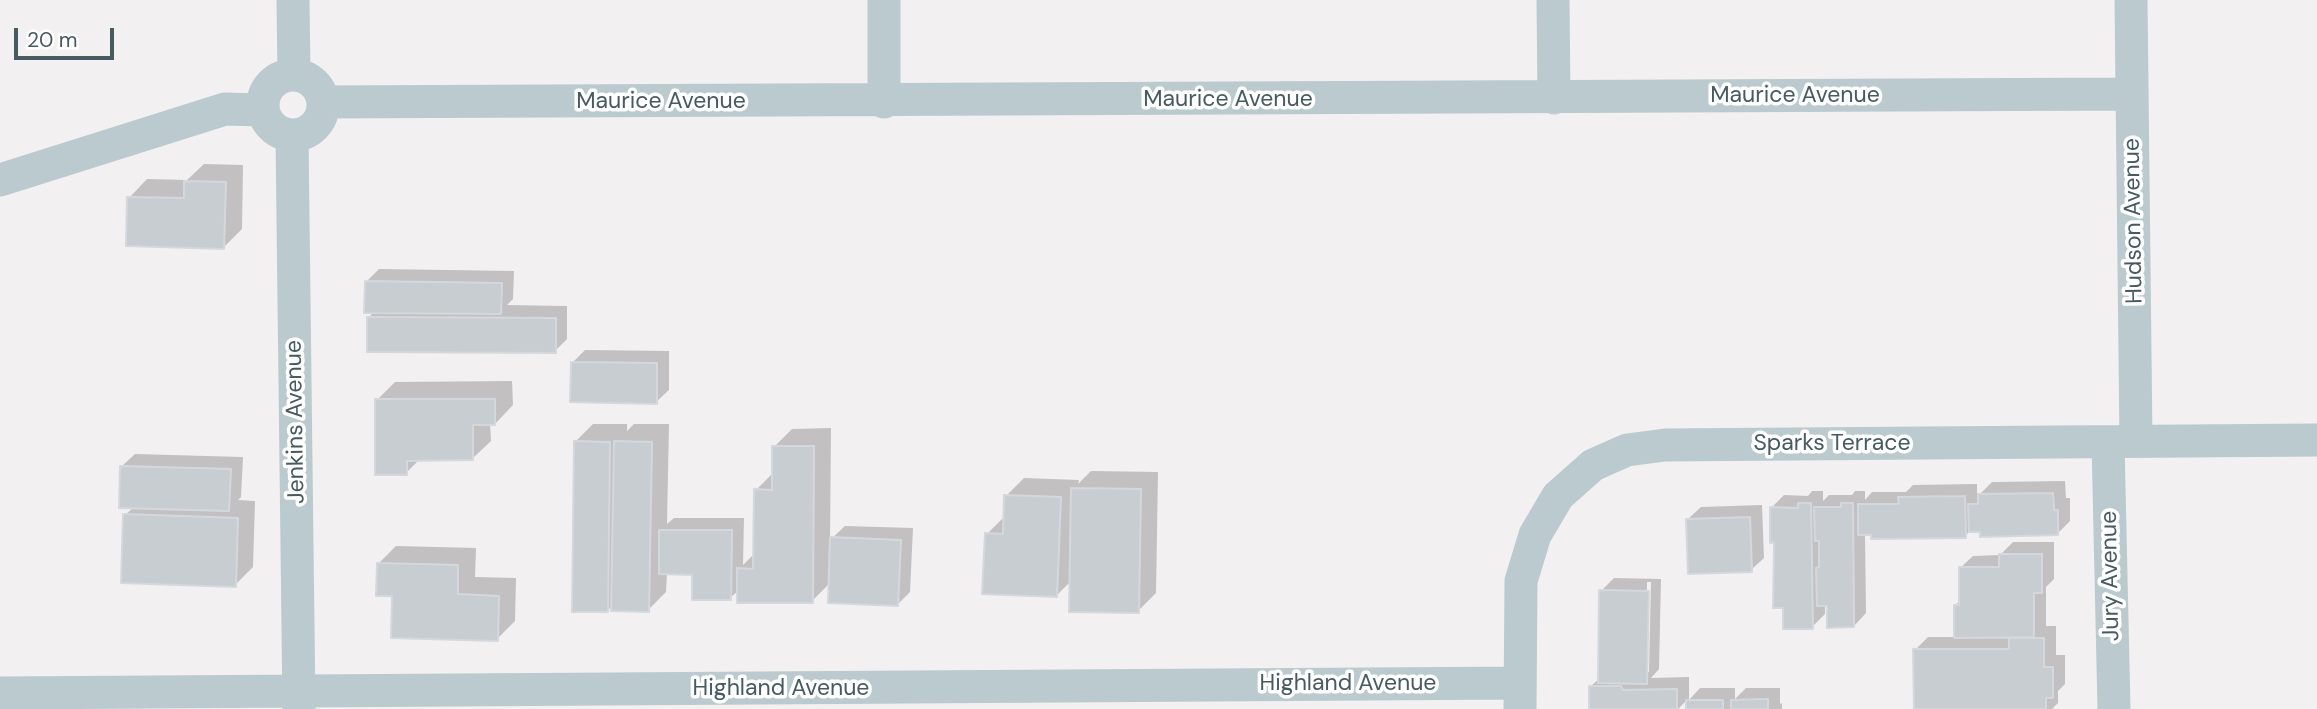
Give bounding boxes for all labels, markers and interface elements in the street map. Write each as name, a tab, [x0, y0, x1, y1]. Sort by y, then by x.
scale bar	[18, 14, 117, 58]
text: 20 m	[27, 26, 78, 54]
street label: Maurice Avenue	[1710, 82, 1880, 110]
street label: Maurice Avenue	[1143, 86, 1313, 114]
street label: Maurice Avenue	[576, 88, 746, 116]
street label: Hudson Avenue	[2119, 138, 2149, 304]
street label: Jenkins Avenue	[281, 340, 311, 504]
street label: Sparks Terrace	[1754, 430, 1910, 458]
street label: Jury Avenue	[2096, 511, 2126, 641]
street label: Highland Avenue	[1260, 670, 1436, 698]
street label: Highland Avenue	[693, 675, 869, 703]

